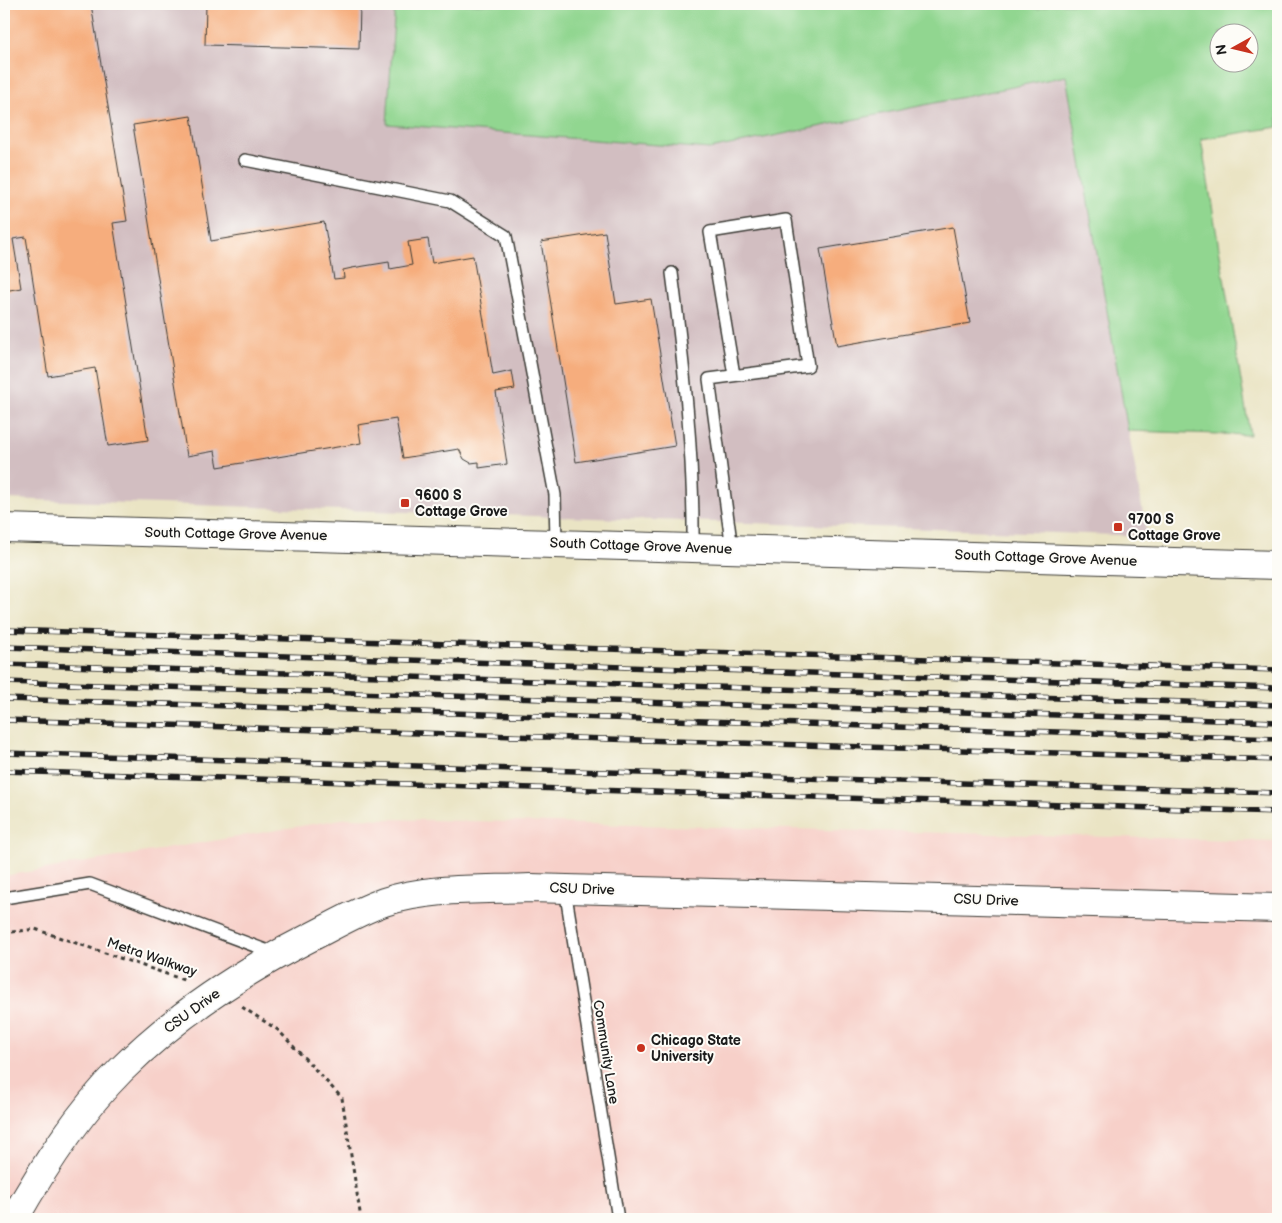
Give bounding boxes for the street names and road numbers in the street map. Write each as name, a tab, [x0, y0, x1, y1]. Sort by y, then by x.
street label: South Cottage Grove Avenue	[145, 524, 327, 544]
street label: South Cottage Grove Avenue	[549, 534, 733, 558]
street label: South Cottage Grove Avenue	[954, 546, 1138, 570]
street label: CSU Drive	[549, 879, 615, 899]
street label: CSU Drive	[953, 890, 1019, 910]
street label: Metra Walkway	[105, 934, 200, 981]
street label: CSU Drive	[161, 985, 223, 1037]
street label: Community Lane	[589, 999, 623, 1105]

